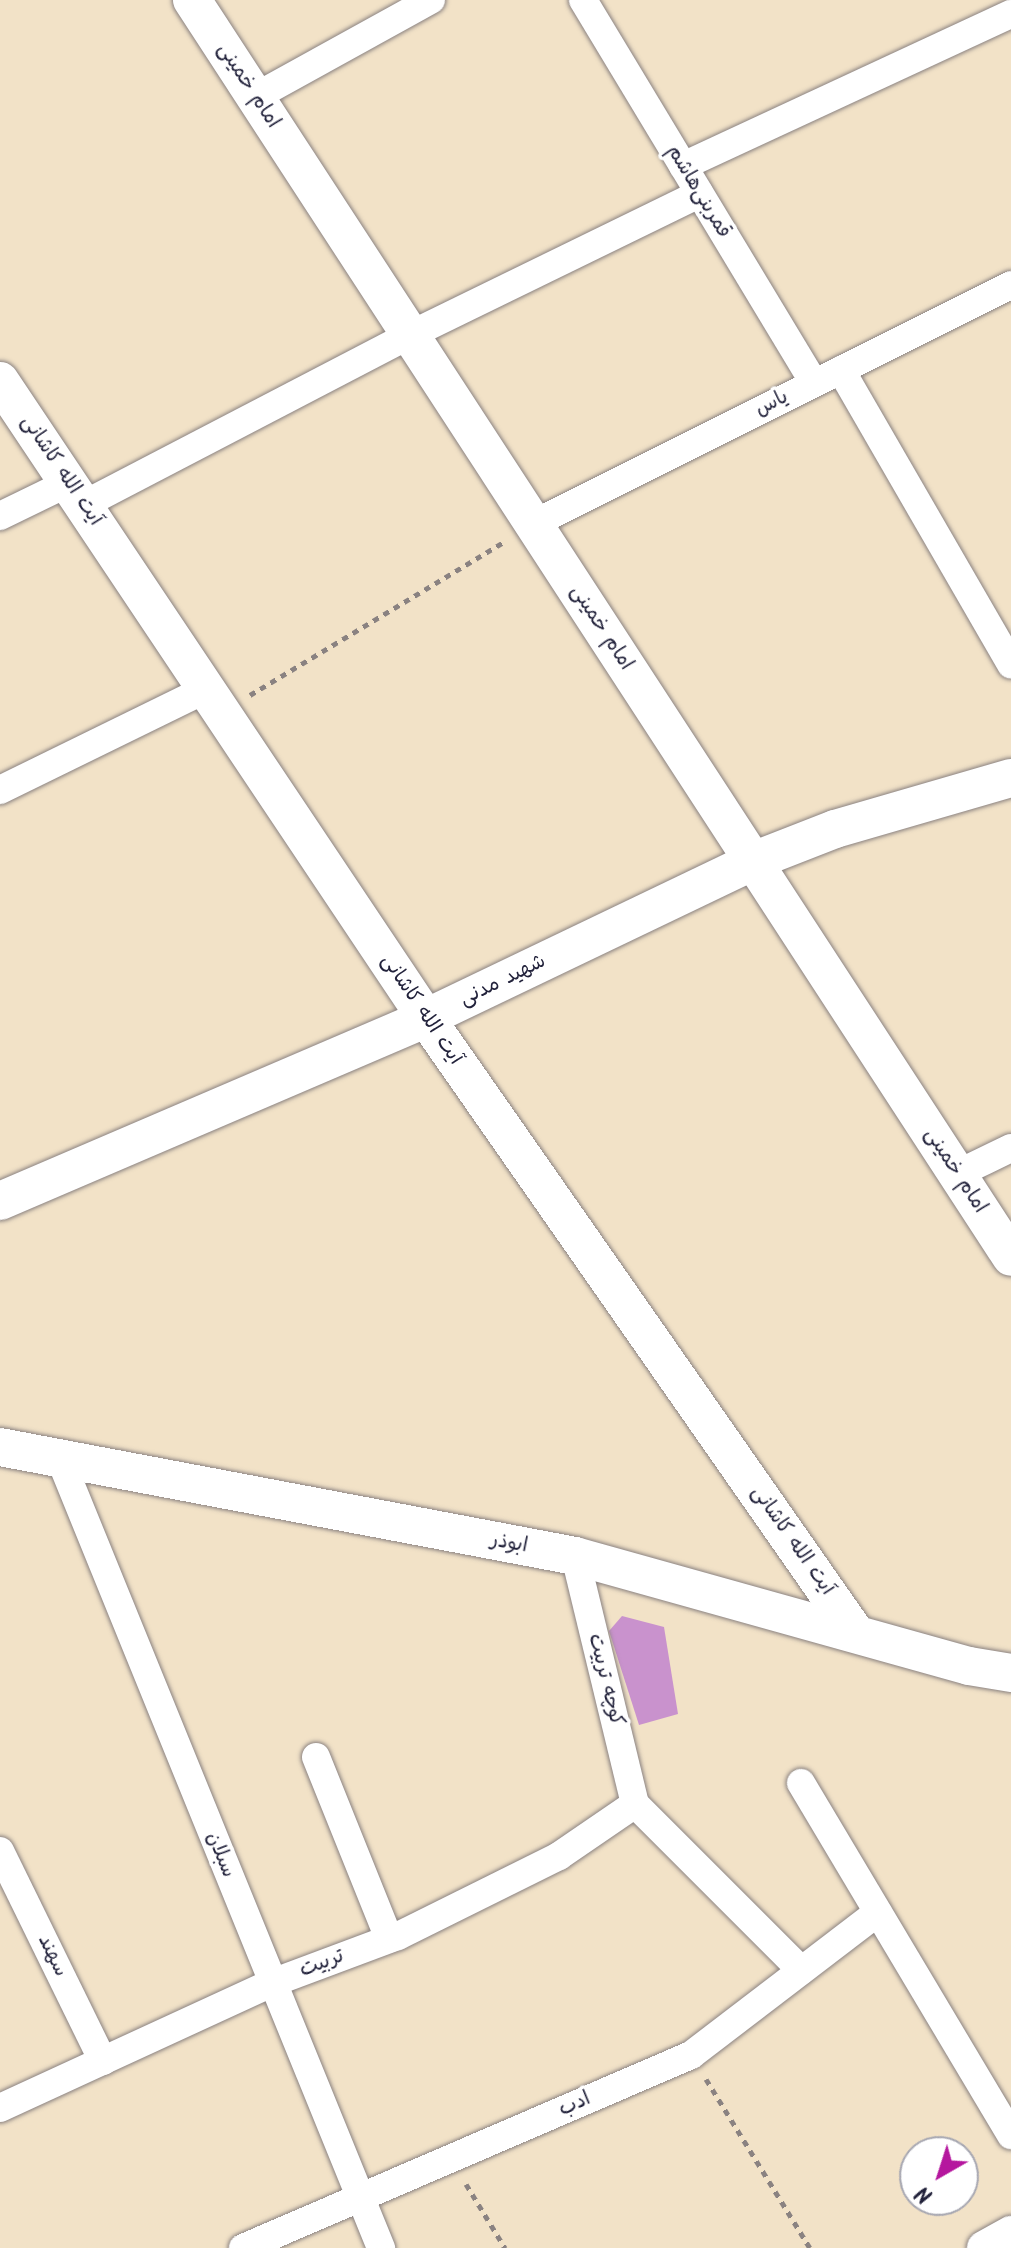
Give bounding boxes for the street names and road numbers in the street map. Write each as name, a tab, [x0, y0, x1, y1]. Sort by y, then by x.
street label: امام خمینی	[212, 39, 284, 133]
street label: قمربنی‌هاشم	[661, 141, 735, 243]
street label: یاس	[752, 386, 792, 422]
street label: آیت الله کاشانی	[15, 411, 107, 531]
street label: امام خمینی	[565, 581, 637, 675]
street label: آیت الله کاشانی	[375, 950, 467, 1070]
street label: شهید مدنی	[456, 950, 550, 1012]
street label: امام خمینی	[919, 1124, 991, 1218]
street label: آیت الله کاشانی	[745, 1482, 839, 1600]
street label: ابوذر	[489, 1529, 529, 1559]
street label: کوچه تربیت	[582, 1631, 628, 1729]
street label: سبلان	[200, 1829, 240, 1881]
street label: سهند	[32, 1931, 72, 1981]
street label: تربیت	[297, 1945, 347, 1983]
street label: ادب	[555, 2087, 595, 2123]

